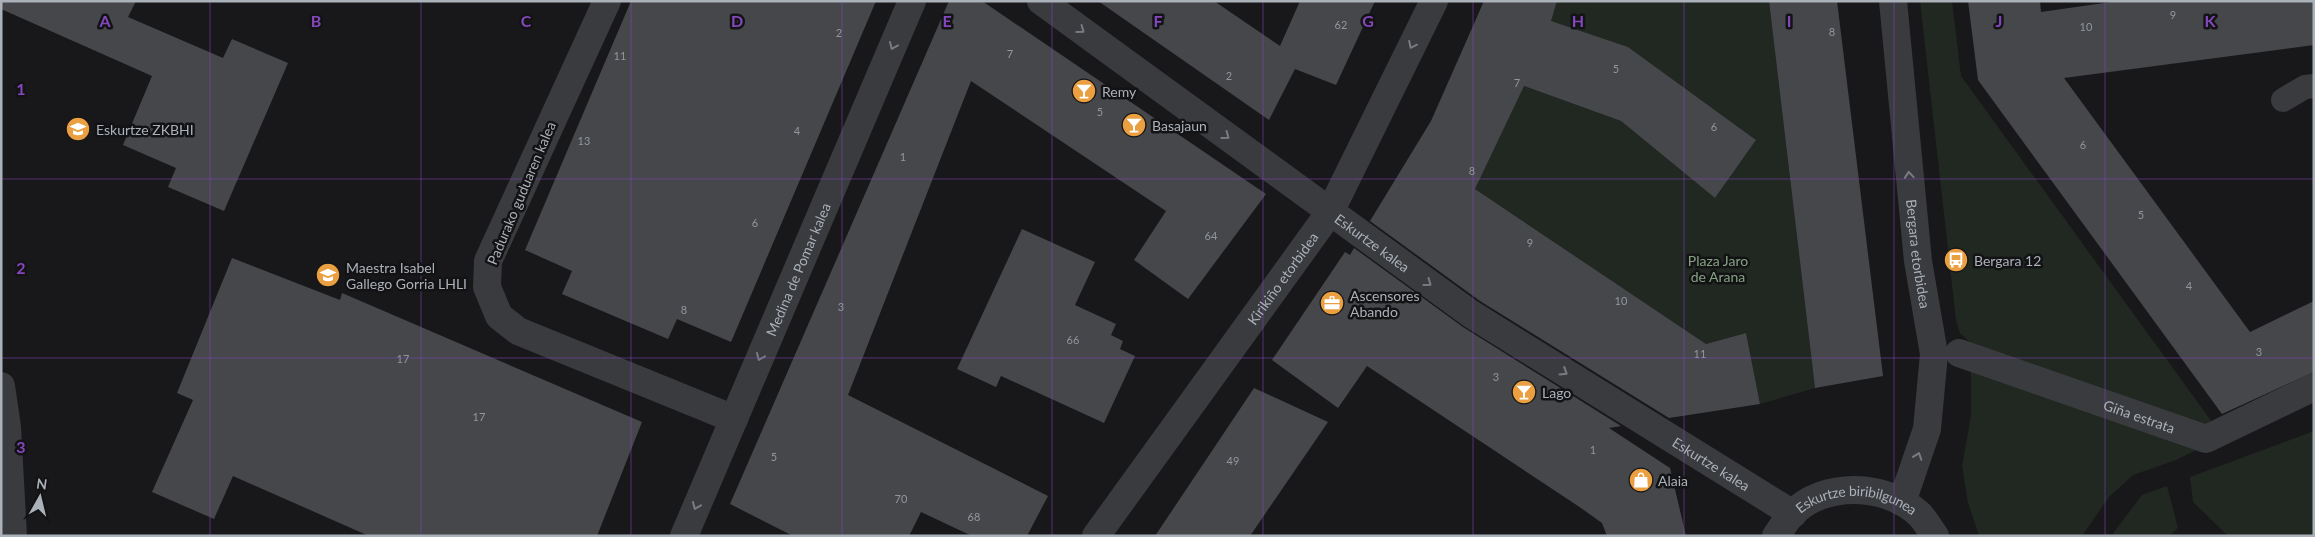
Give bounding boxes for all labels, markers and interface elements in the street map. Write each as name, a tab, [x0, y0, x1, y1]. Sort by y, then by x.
house number: 9	[2170, 8, 2176, 21]
text: A	[98, 11, 111, 30]
text: B	[311, 11, 321, 30]
text: C	[521, 11, 532, 30]
text: D	[731, 11, 743, 30]
text: E	[942, 11, 952, 30]
text: F	[1153, 11, 1163, 30]
text: G	[1362, 11, 1374, 30]
text: H	[1572, 11, 1584, 30]
text: I	[1787, 11, 1791, 30]
text: J	[1996, 11, 2002, 30]
text: K	[2205, 11, 2217, 30]
house number: 62	[1335, 18, 1347, 31]
house number: 10	[2080, 20, 2093, 33]
one-way arrow	[1075, 24, 1085, 33]
house number: 8	[1829, 25, 1835, 38]
house number: 2	[836, 26, 842, 39]
one-way arrow	[1408, 40, 1418, 49]
one-way arrow	[888, 41, 899, 50]
house number: 7	[1007, 47, 1013, 60]
house number: 11	[614, 49, 626, 62]
house number: 5	[1613, 62, 1619, 75]
house number: 2	[1226, 69, 1232, 82]
house number: 7	[1514, 76, 1520, 89]
bar icon: Remy	[1071, 78, 1097, 104]
text: 1	[16, 79, 26, 98]
place label: Remy	[1102, 83, 1137, 100]
house number: 5	[1097, 105, 1103, 118]
bar icon: Basajaun	[1121, 112, 1147, 138]
school or university icon: Eskurtze ZKBHI	[65, 116, 91, 142]
place label: Basajaun	[1152, 117, 1207, 134]
street label: Padurako guduaren kalea	[483, 119, 559, 267]
house number: 6	[1711, 120, 1717, 133]
place label: Eskurtze ZKBHI	[96, 121, 194, 138]
house number: 4	[794, 124, 801, 137]
one-way arrow	[1220, 130, 1230, 139]
house number: 13	[578, 134, 590, 147]
house number: 6	[2080, 138, 2086, 151]
house number: 1	[900, 150, 906, 163]
house number: 8	[1469, 164, 1475, 177]
one-way arrow	[1904, 170, 1915, 178]
street label: Bergara etorbidea	[1904, 198, 1934, 310]
street label: Medina de Pomar kalea	[762, 200, 834, 338]
house number: 5	[2138, 208, 2144, 221]
street label: Eskurtze kalea	[1332, 209, 1413, 275]
house number: 6	[752, 216, 758, 229]
house number: 64	[1205, 229, 1218, 242]
street label: Kirikiño etorbidea	[1243, 229, 1321, 328]
house number: 9	[1527, 236, 1533, 249]
bus stop icon: Bergara 12	[1943, 247, 1969, 273]
park label: Plaza Jaro de Arana	[1688, 252, 1748, 285]
place label: Bergara 12	[1974, 252, 2041, 269]
text: 2	[16, 258, 26, 277]
place label: Maestra Isabel Gallego Gorria LHLI	[346, 259, 467, 292]
school or university icon: Maestra Isabel Gallego Gorria LHLI	[315, 262, 341, 288]
one-way arrow	[1422, 277, 1432, 286]
house number: 4	[2186, 279, 2193, 292]
place label: Ascensores Abando	[1350, 287, 1420, 320]
office icon: Ascensores Abando	[1319, 290, 1345, 316]
house number: 10	[1615, 294, 1628, 307]
house number: 3	[838, 300, 844, 313]
house number: 8	[681, 303, 687, 316]
house number: 66	[1067, 333, 1079, 346]
house number: 3	[2256, 345, 2262, 358]
house number: 11	[1694, 347, 1706, 360]
house number: 17	[397, 352, 409, 365]
one-way arrow	[756, 352, 767, 361]
one-way arrow	[1559, 366, 1568, 375]
house number: 3	[1493, 370, 1499, 383]
bar icon: Lago	[1511, 379, 1537, 405]
place label: Lago	[1542, 384, 1571, 401]
street label: Giña estrata	[2102, 396, 2177, 436]
house number: 17	[473, 410, 485, 423]
street label: Eskurtze kalea	[1670, 433, 1753, 494]
text: 3	[16, 437, 26, 456]
house number: 1	[1590, 443, 1596, 456]
house number: 5	[771, 450, 777, 463]
one-way arrow	[1912, 452, 1922, 461]
house number: 49	[1227, 454, 1239, 467]
shop icon: Alaia	[1628, 467, 1654, 493]
north arrow	[15, 472, 65, 522]
place label: Alaia	[1658, 472, 1688, 489]
text: N	[35, 474, 48, 493]
text: Eskurtze biribilgunea	[1792, 481, 1921, 518]
house number: 70	[895, 492, 908, 505]
one-way arrow	[692, 501, 703, 510]
street label: Eskurtze biribilgunea	[1792, 507, 1920, 523]
house number: 68	[968, 510, 980, 523]

